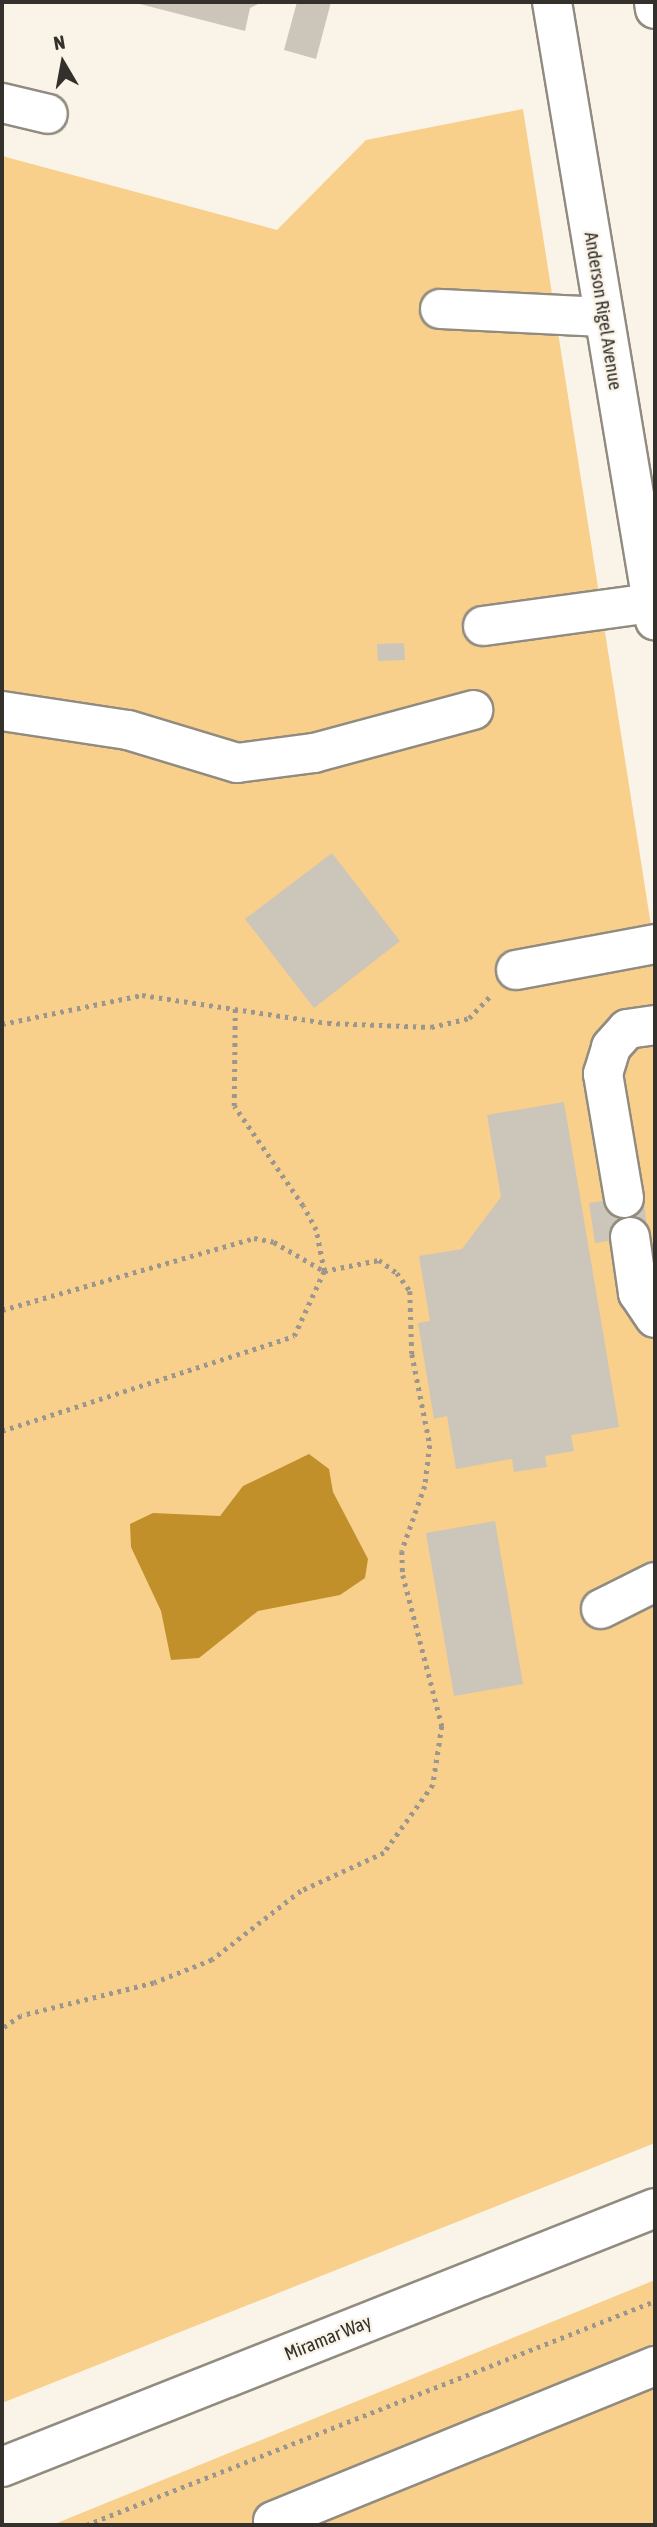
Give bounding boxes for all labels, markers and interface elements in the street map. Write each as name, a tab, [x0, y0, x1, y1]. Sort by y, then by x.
north arrow	[28, 28, 98, 98]
text: N	[52, 31, 67, 54]
street label: Anderson Rigel Avenue	[579, 230, 627, 392]
street label: Miramar Way	[281, 2310, 375, 2366]

